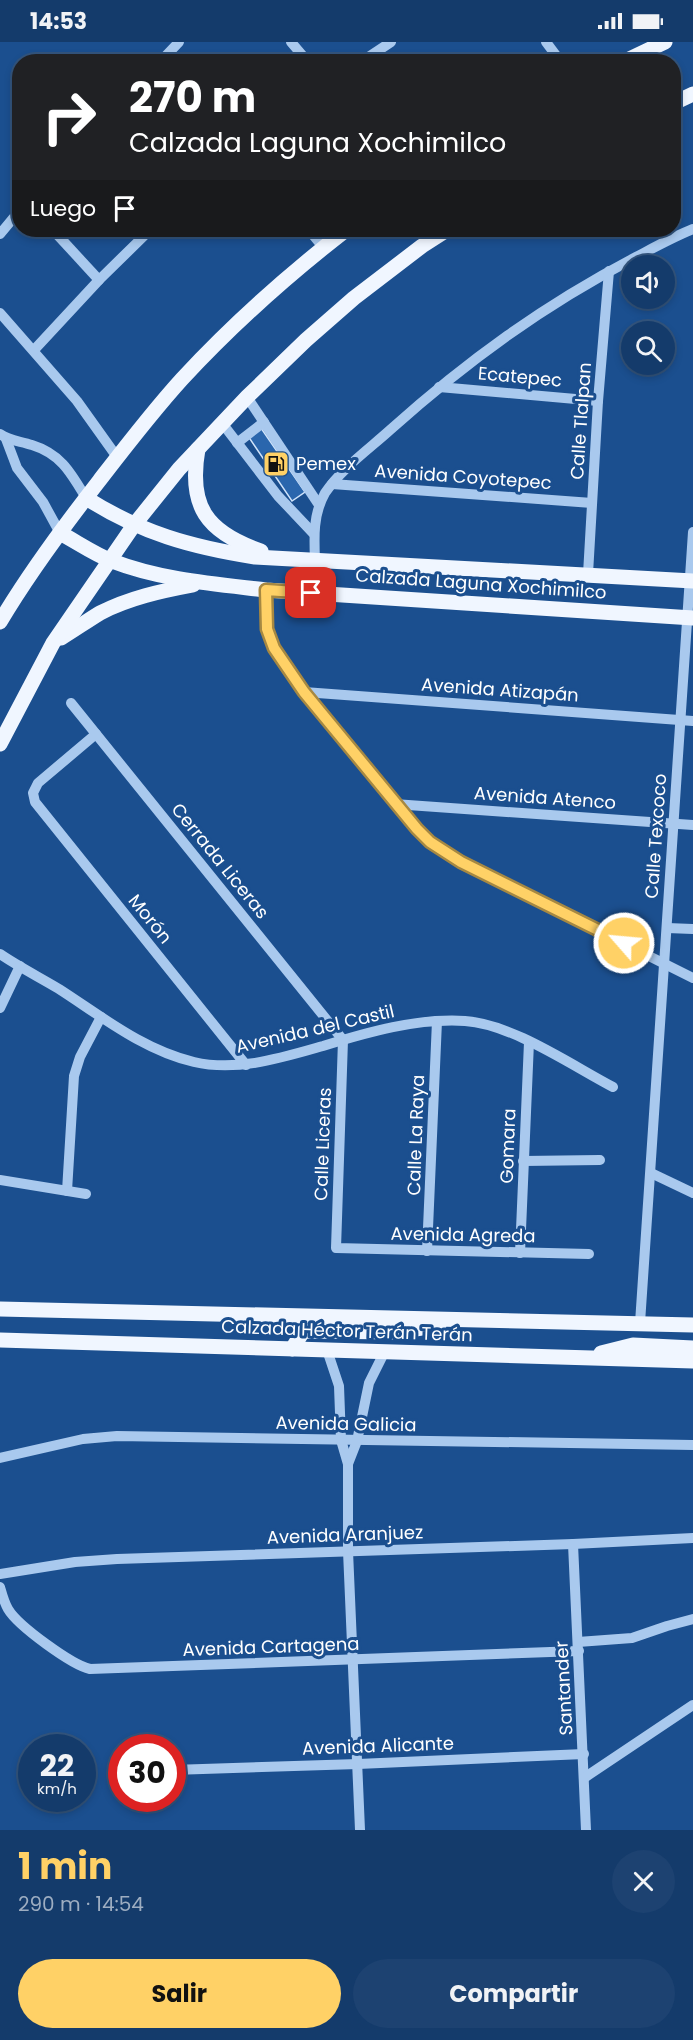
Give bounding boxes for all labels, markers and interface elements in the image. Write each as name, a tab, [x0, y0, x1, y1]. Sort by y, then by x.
text: 14:53	[30, 6, 87, 37]
text: 270 m	[129, 68, 256, 127]
icon: right	[30, 78, 108, 156]
text: Calzada Laguna Xochimilco	[129, 124, 506, 161]
icon: arrive	[108, 192, 141, 225]
text: Luego	[30, 193, 96, 224]
map controls	[621, 255, 675, 375]
button: sound	[621, 255, 675, 309]
button: search	[621, 321, 675, 375]
street label: Ecatepec	[477, 360, 563, 393]
street label: Calle Tlalpan	[564, 361, 597, 480]
fuel station icon: Pemex	[261, 449, 291, 479]
place label: Pemex	[296, 451, 356, 476]
street label: Avenida Coyotepec	[374, 458, 553, 495]
street label: Calzada Laguna Xochimilco	[355, 562, 607, 605]
pin	[285, 567, 336, 618]
icon: arrive	[294, 576, 327, 609]
street label: Avenida Atizapán	[420, 672, 580, 707]
street label: Calle Texcoco	[639, 773, 672, 899]
street label: Avenida Atenco	[473, 780, 617, 815]
street label: Cerrada Liceras	[166, 797, 275, 924]
street label: Morón	[123, 889, 178, 949]
position arrow	[592, 911, 656, 975]
street label: Avenida del Castil	[233, 998, 397, 1059]
street label: Calle La Raya	[401, 1074, 430, 1196]
street label: Calle Liceras	[308, 1087, 337, 1201]
street label: Gomara	[494, 1108, 521, 1184]
street label: Avenida Agreda	[390, 1221, 536, 1248]
street label: Calzada Héctor Terán Terán	[221, 1314, 473, 1347]
street label: Avenida Galicia	[275, 1410, 417, 1437]
street label: Avenida Aranjuez	[266, 1519, 424, 1550]
street label: Avenida Cartagena	[182, 1631, 360, 1662]
street label: Santander	[549, 1640, 578, 1736]
street label: Avenida Alicante	[302, 1730, 454, 1761]
speed limit sign: 30	[108, 1734, 186, 1812]
text: 22	[40, 1744, 74, 1787]
text: km/h	[37, 1778, 77, 1799]
text: 1 min	[18, 1841, 112, 1892]
button: close	[612, 1850, 675, 1913]
text: 290 m · 14:54	[18, 1890, 144, 1918]
button: Salir	[18, 1959, 341, 2028]
button: Compartir	[353, 1959, 675, 2028]

